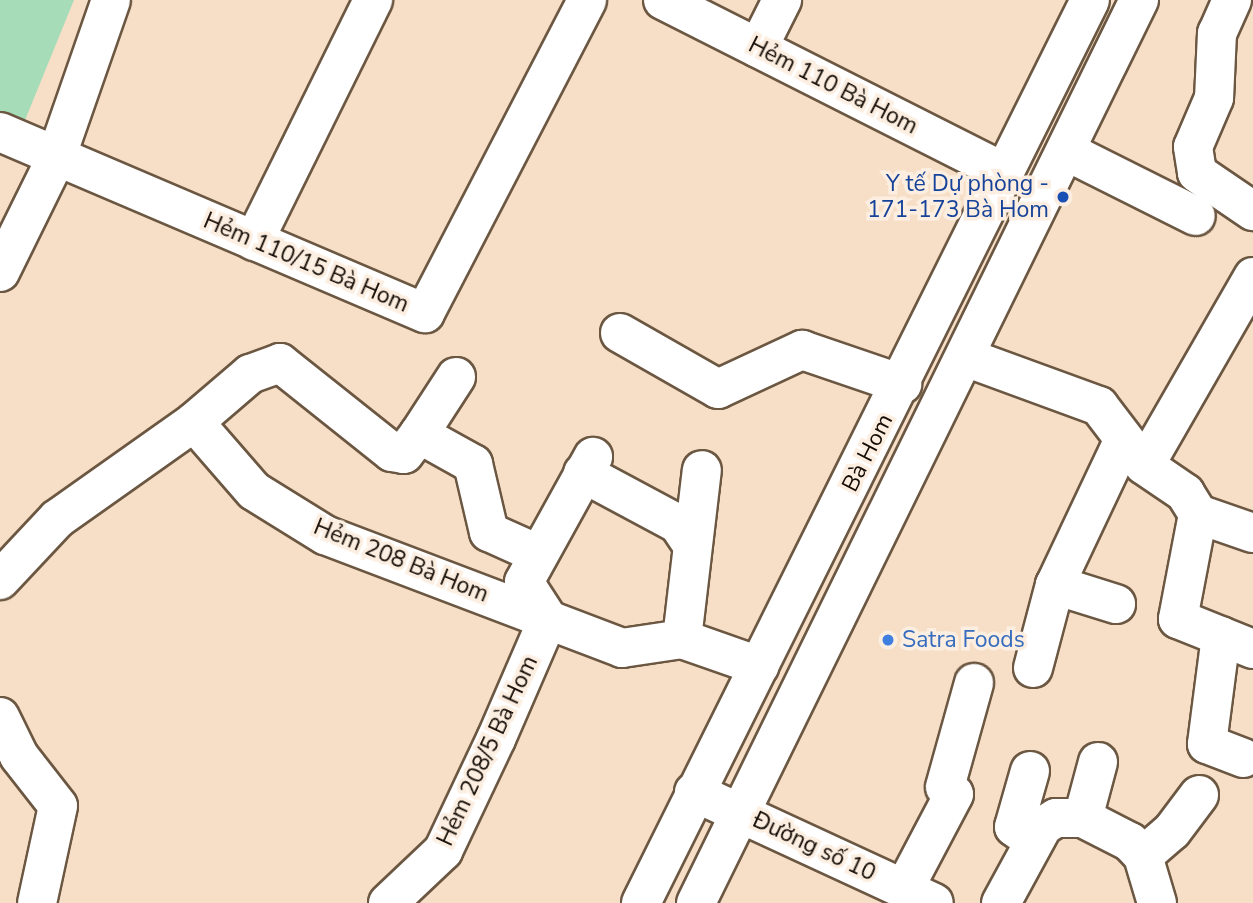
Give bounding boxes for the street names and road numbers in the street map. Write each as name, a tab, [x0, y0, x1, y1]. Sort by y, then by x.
street label: Hẻm 110 Bà Hom	[744, 31, 922, 141]
street label: Hẻm 110/15 Bà Hom	[199, 207, 413, 319]
street label: Bà Hom	[837, 409, 899, 497]
street label: Hẻm 208 Bà Hom	[309, 513, 493, 609]
street label: Hẻm 208/5 Bà Hom	[432, 652, 544, 850]
street label: Đường số 10	[748, 806, 880, 888]

